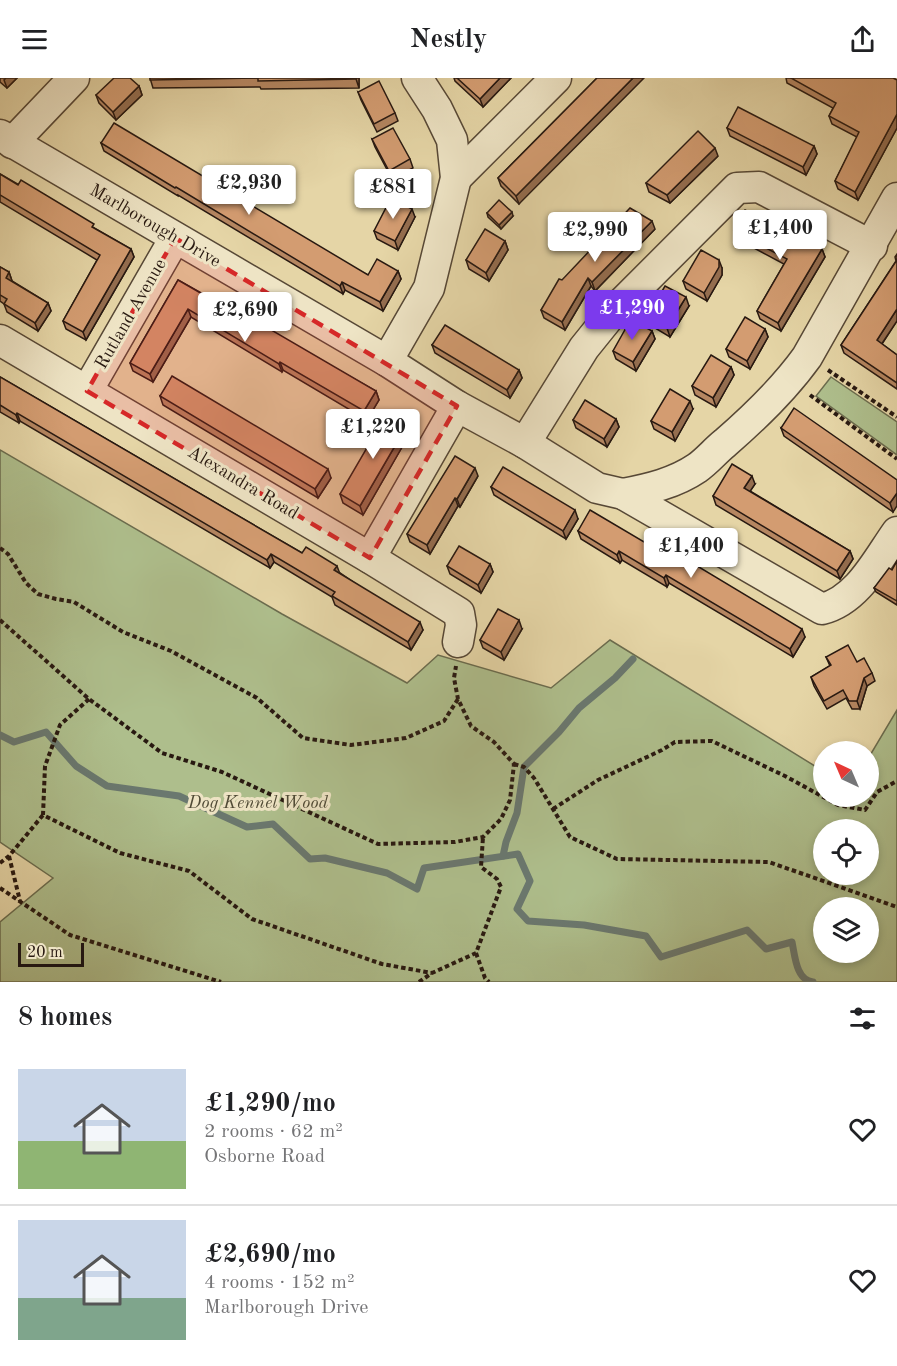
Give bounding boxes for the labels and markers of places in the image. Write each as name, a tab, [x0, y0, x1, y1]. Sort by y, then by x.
pin: £2,930	[200, 165, 298, 216]
pin: £881	[357, 169, 429, 220]
pin: £1,400	[731, 210, 829, 261]
pin: £2,990	[546, 212, 644, 263]
pin: £1,290	[583, 290, 681, 341]
pin: £2,690	[196, 292, 294, 343]
pin: £1,220	[324, 409, 422, 460]
pin: £1,400	[642, 528, 740, 579]

